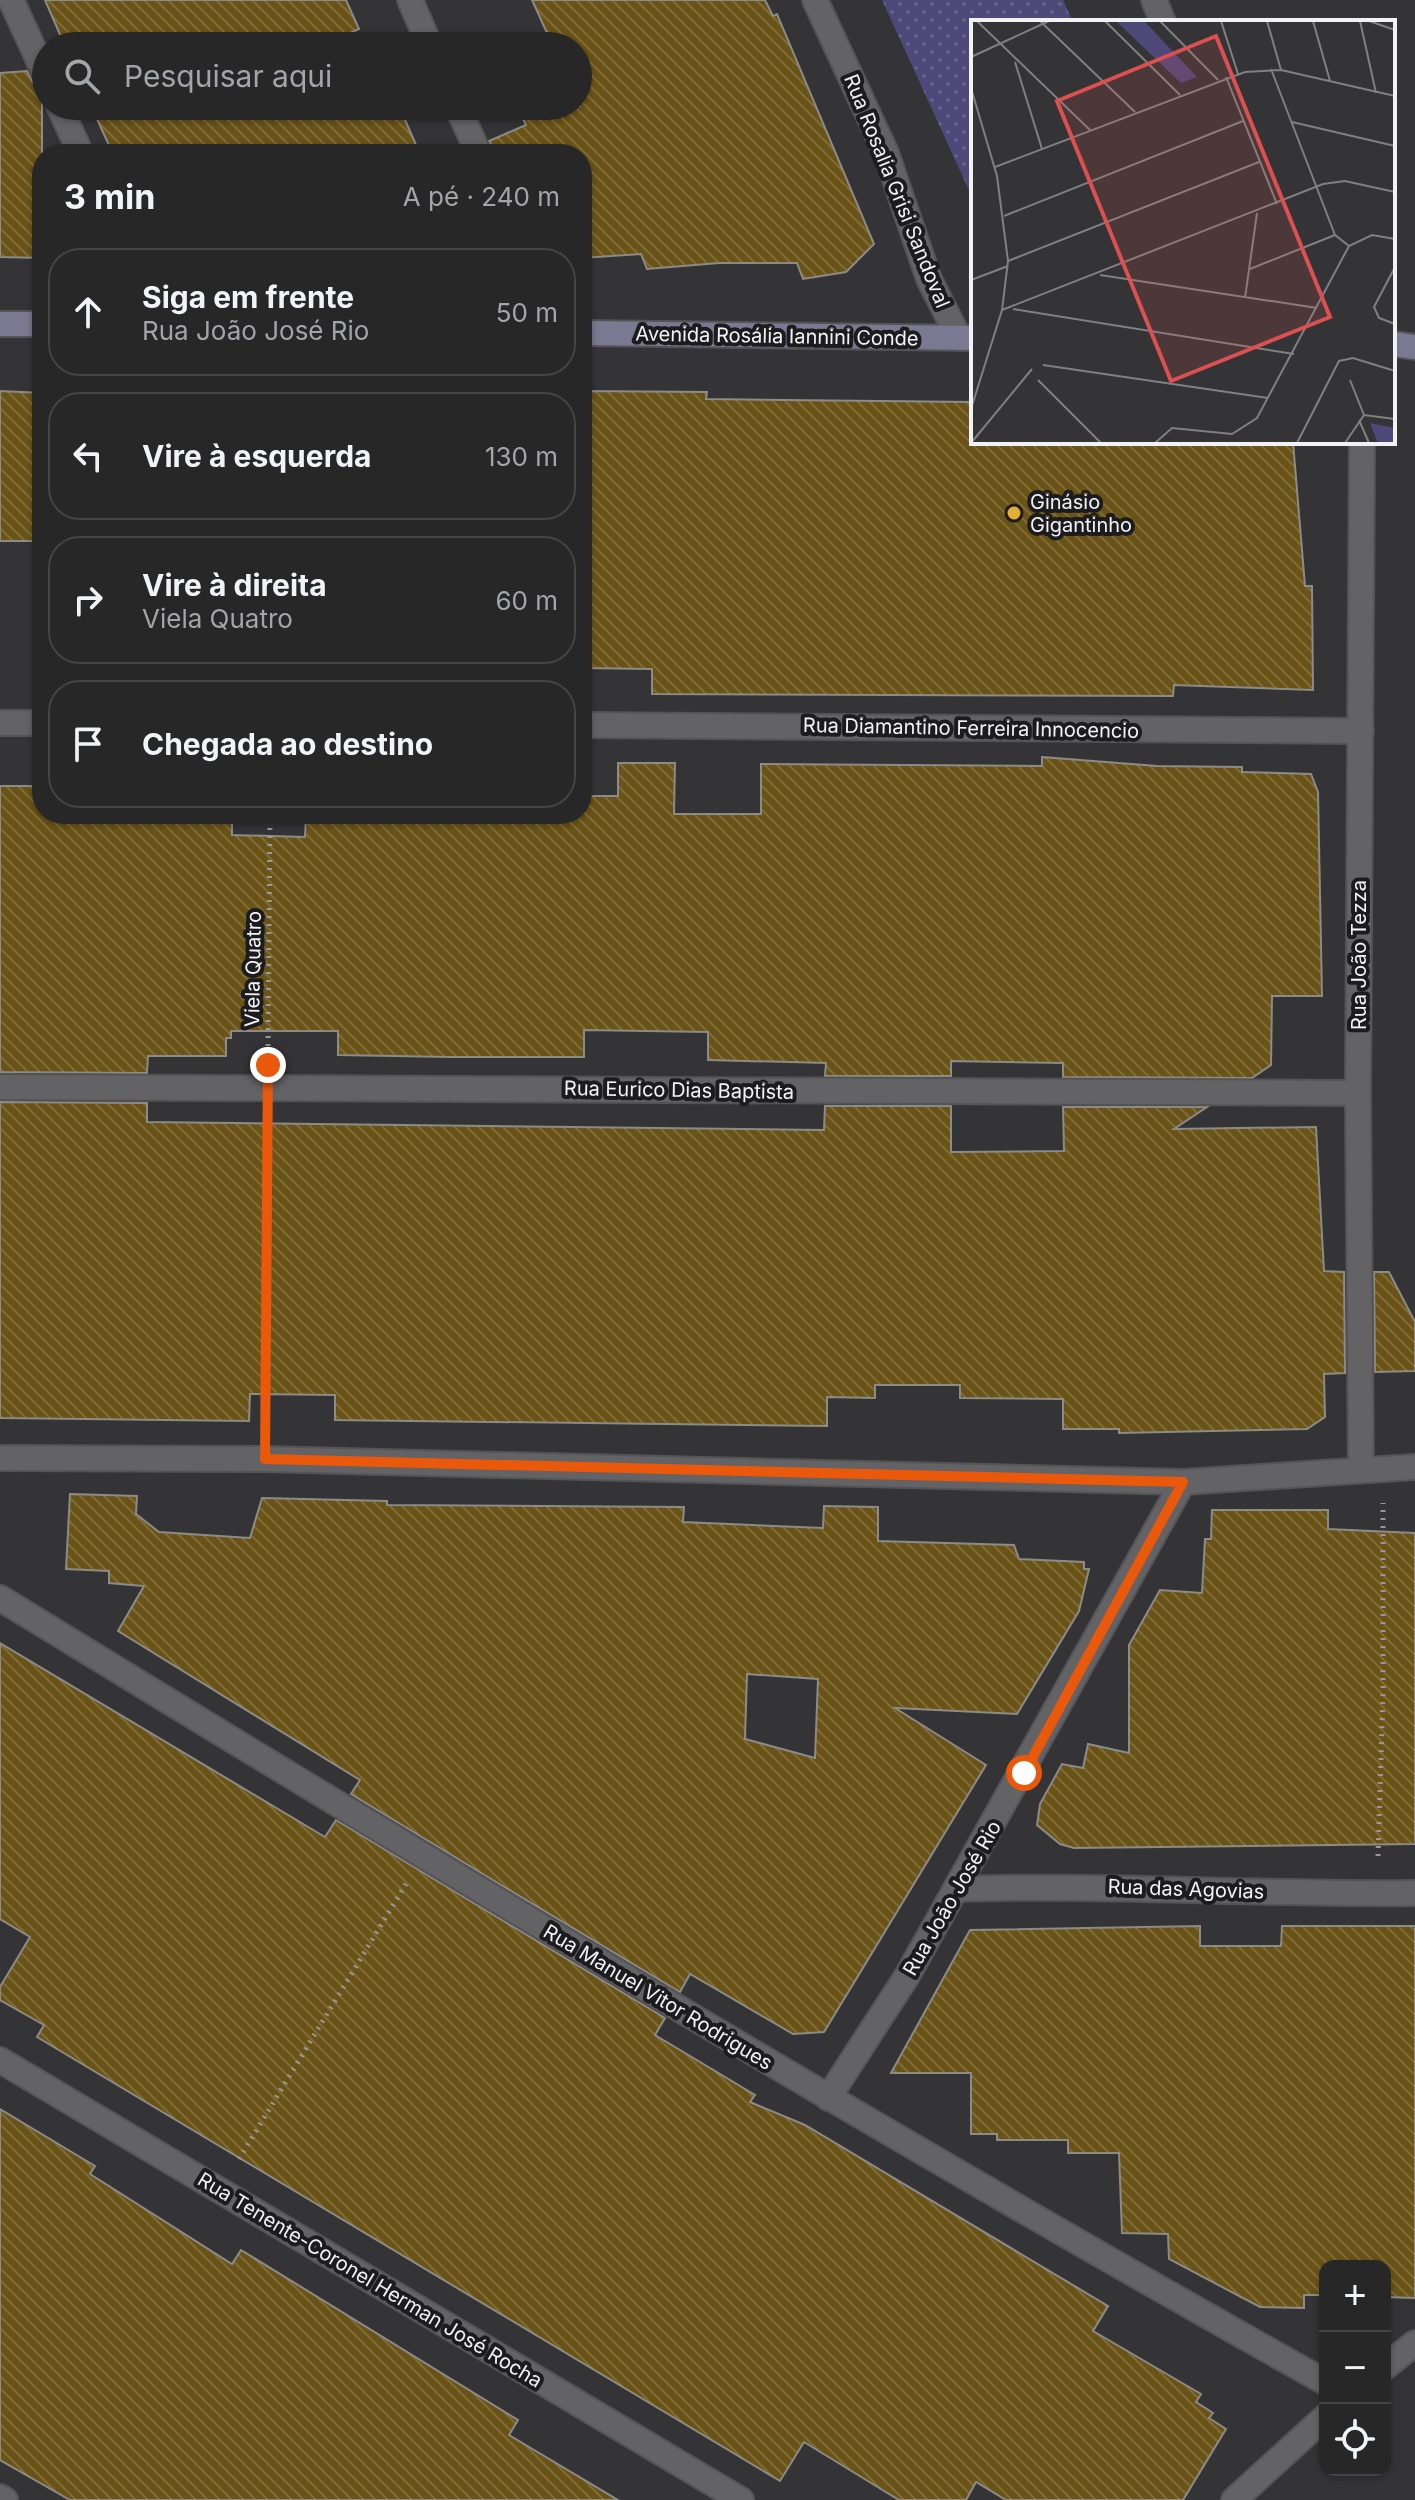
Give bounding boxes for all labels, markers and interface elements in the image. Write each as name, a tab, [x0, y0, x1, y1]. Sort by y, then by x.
inset map	[971, 20, 1395, 444]
search box	[32, 32, 592, 120]
icon: search	[60, 54, 104, 98]
text: Pesquisar aqui	[124, 58, 332, 94]
street label: Rua Rosalia Grisi Sandoval	[839, 71, 955, 311]
text: 3 min	[64, 176, 155, 217]
text: A pé · 240 m	[403, 181, 560, 212]
text: Siga em frente	[142, 279, 354, 315]
icon: ahead	[66, 290, 110, 334]
text: 50 m	[496, 297, 558, 328]
text: Rua João José Rio	[142, 315, 369, 346]
street label: Avenida Rosália Iannini Conde	[635, 322, 919, 350]
icon: left	[66, 434, 110, 478]
text: Vire à esquerda	[142, 438, 371, 474]
text: 130 m	[485, 441, 558, 472]
place label: Ginásio Gigantinho	[1030, 490, 1132, 537]
marker: Ginásio Gigantinho	[1005, 504, 1023, 522]
text: Vire à direita	[142, 567, 327, 603]
icon: right	[66, 578, 110, 622]
text: 60 m	[495, 585, 558, 616]
text: Viela Quatro	[142, 603, 293, 634]
street label: Rua Diamantino Ferreira Innocencio	[803, 713, 1139, 743]
icon: arrive	[66, 722, 110, 766]
text: Chegada ao destino	[142, 726, 433, 762]
street label: Rua João Tezza	[1347, 880, 1371, 1030]
street label: Viela Quatro	[240, 911, 266, 1027]
route end	[250, 1047, 286, 1083]
street label: Rua Eurico Dias Baptista	[564, 1076, 794, 1104]
route start	[1006, 1755, 1042, 1791]
street label: Rua João José Rio	[898, 1816, 1006, 1980]
street label: Rua das Agovias	[1107, 1874, 1265, 1904]
street label: Rua Manuel Vitor Rodrigues	[539, 1919, 777, 2075]
street label: Rua Tenente-Coronel Herman José Rocha	[193, 2167, 547, 2393]
map controls	[1319, 2260, 1391, 2476]
button: +	[1319, 2260, 1391, 2332]
button: −	[1319, 2332, 1391, 2404]
button: locate	[1319, 2404, 1391, 2476]

